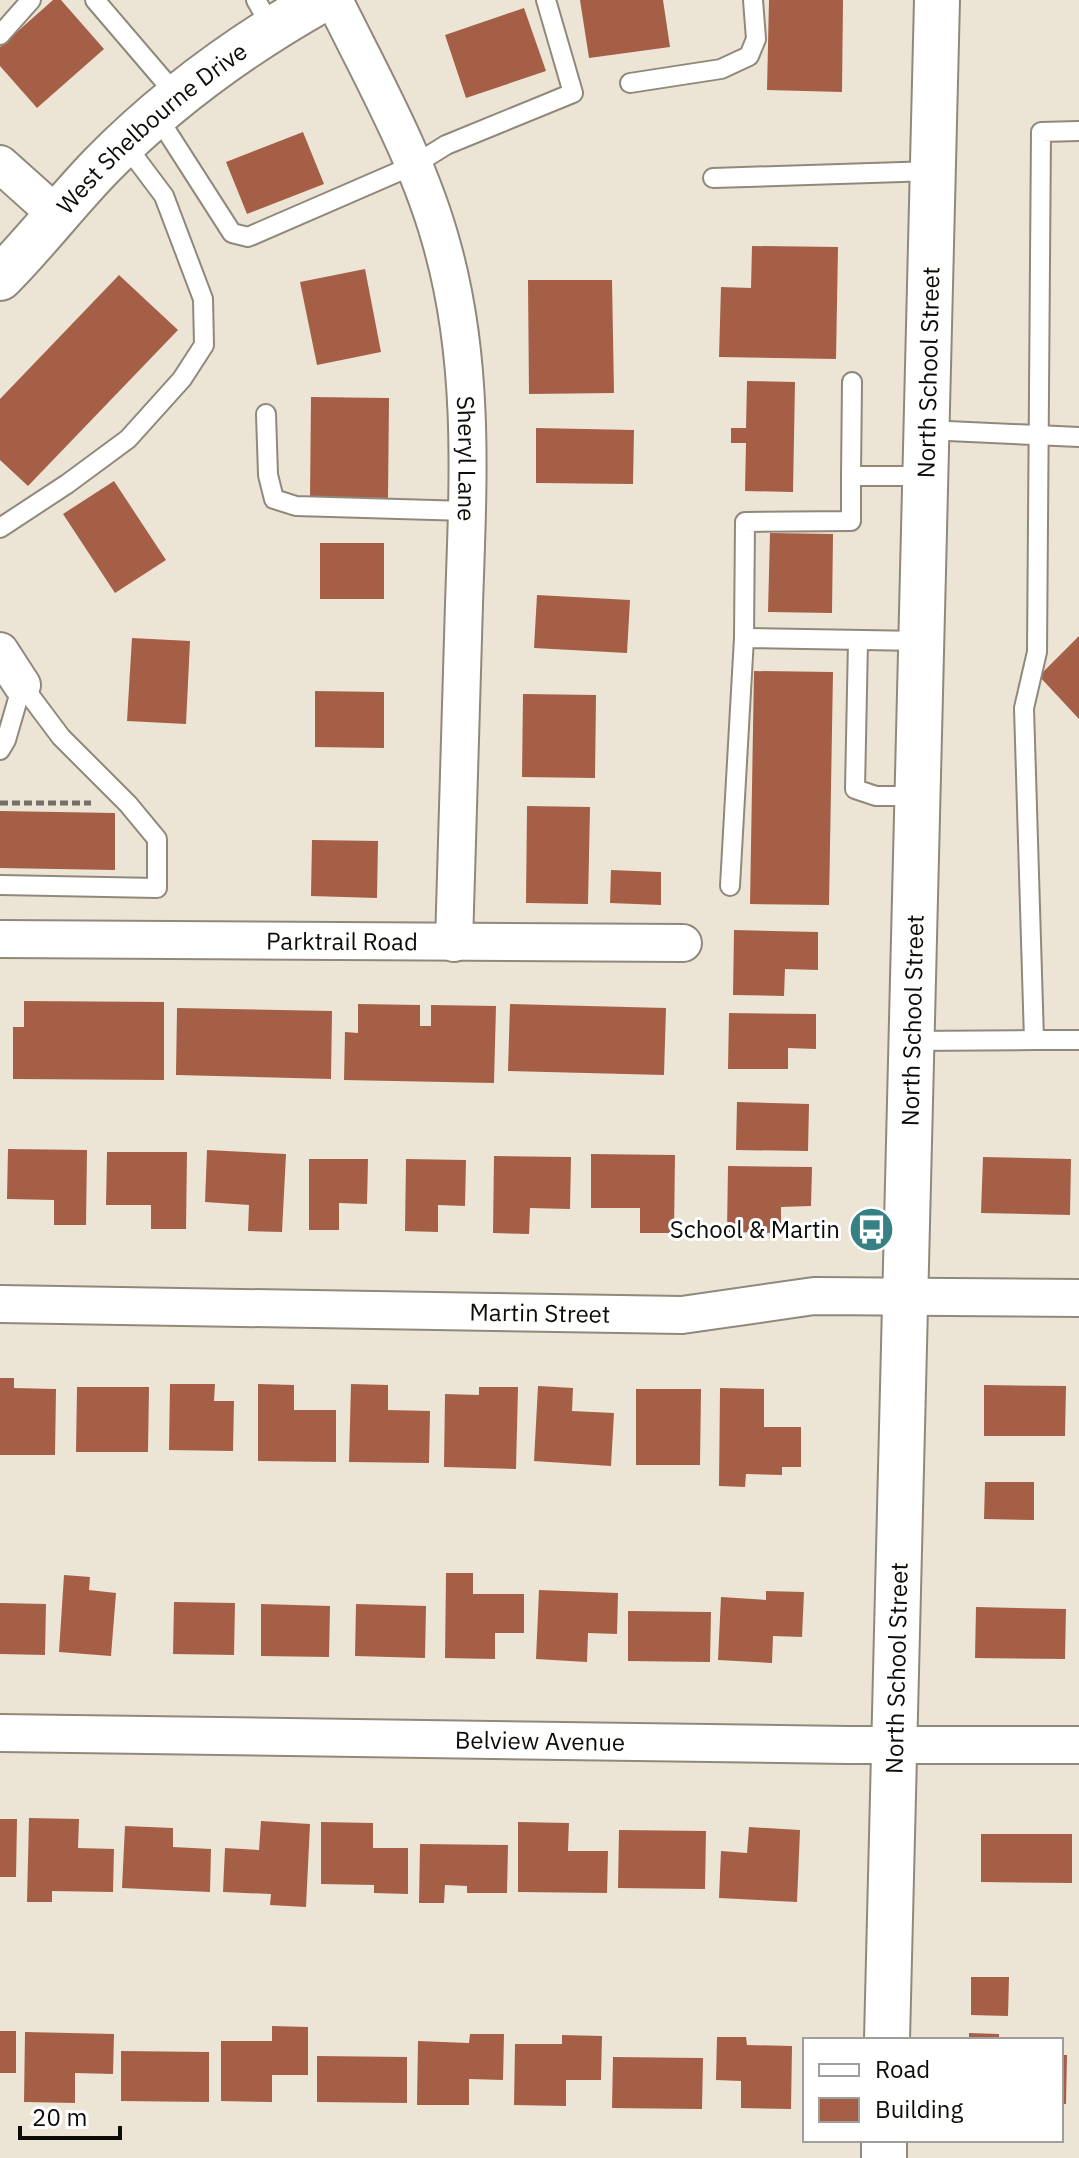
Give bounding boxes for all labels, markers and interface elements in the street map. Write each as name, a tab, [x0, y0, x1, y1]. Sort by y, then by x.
street label: West Shelbourne Drive	[49, 35, 253, 221]
street label: North School Street	[909, 266, 946, 479]
street label: Sheryl Lane	[450, 395, 484, 522]
street label: North School Street	[893, 914, 931, 1127]
street label: Parktrail Road	[266, 925, 418, 957]
bus stop icon: School & Martin	[847, 1205, 895, 1253]
place label: School & Martin	[670, 1213, 840, 1245]
street label: Martin Street	[469, 1296, 611, 1330]
street label: North School Street	[878, 1562, 915, 1774]
street label: Belview Avenue	[455, 1723, 625, 1758]
legend	[803, 2038, 1063, 2142]
text: Road	[875, 2053, 930, 2085]
scale bar	[20, 2090, 120, 2140]
text: Building	[875, 2093, 963, 2125]
text: 20 m	[32, 2101, 87, 2133]

